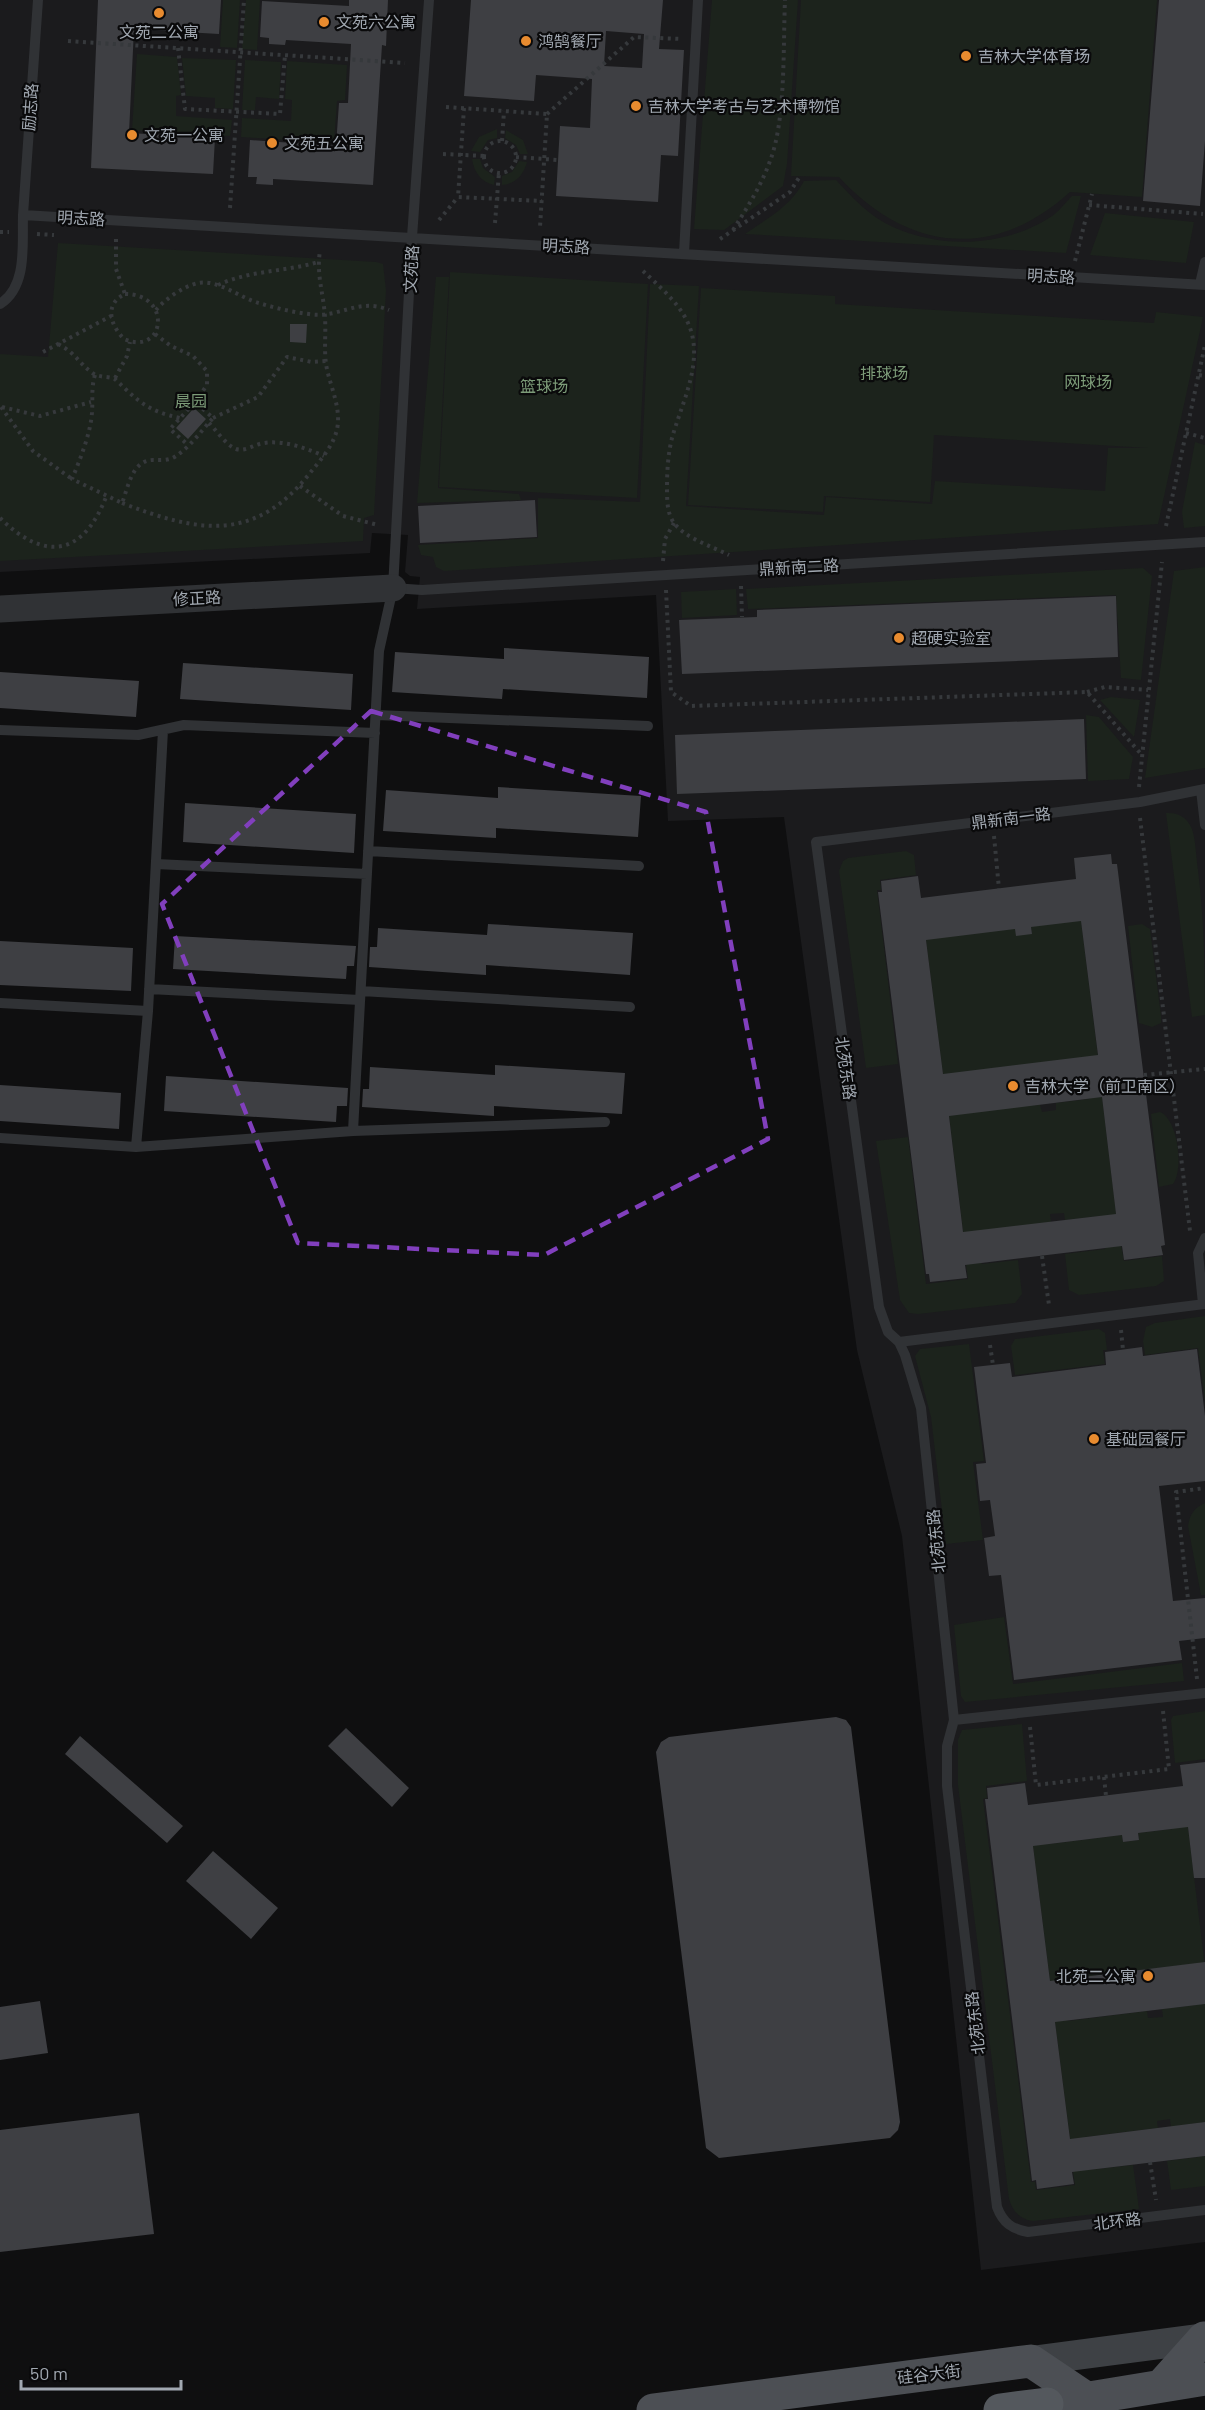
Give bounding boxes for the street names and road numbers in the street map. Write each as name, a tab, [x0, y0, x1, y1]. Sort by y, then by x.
street label: 励志路	[18, 82, 41, 132]
street label: 明志路	[57, 207, 105, 228]
street label: 明志路	[542, 235, 590, 256]
street label: 文苑路	[400, 245, 421, 293]
street label: 明志路	[1027, 265, 1075, 286]
street label: 鼎新南二路	[759, 555, 839, 578]
street label: 修正路	[173, 587, 221, 608]
street label: 鼎新南一路	[970, 803, 1052, 832]
street label: 北苑东路	[833, 1035, 860, 1101]
street label: 北苑东路	[923, 1508, 948, 1574]
street label: 北苑东路	[961, 1990, 988, 2056]
street label: 北环路	[1092, 2208, 1142, 2233]
street label: 硅谷大街	[896, 2360, 962, 2387]

